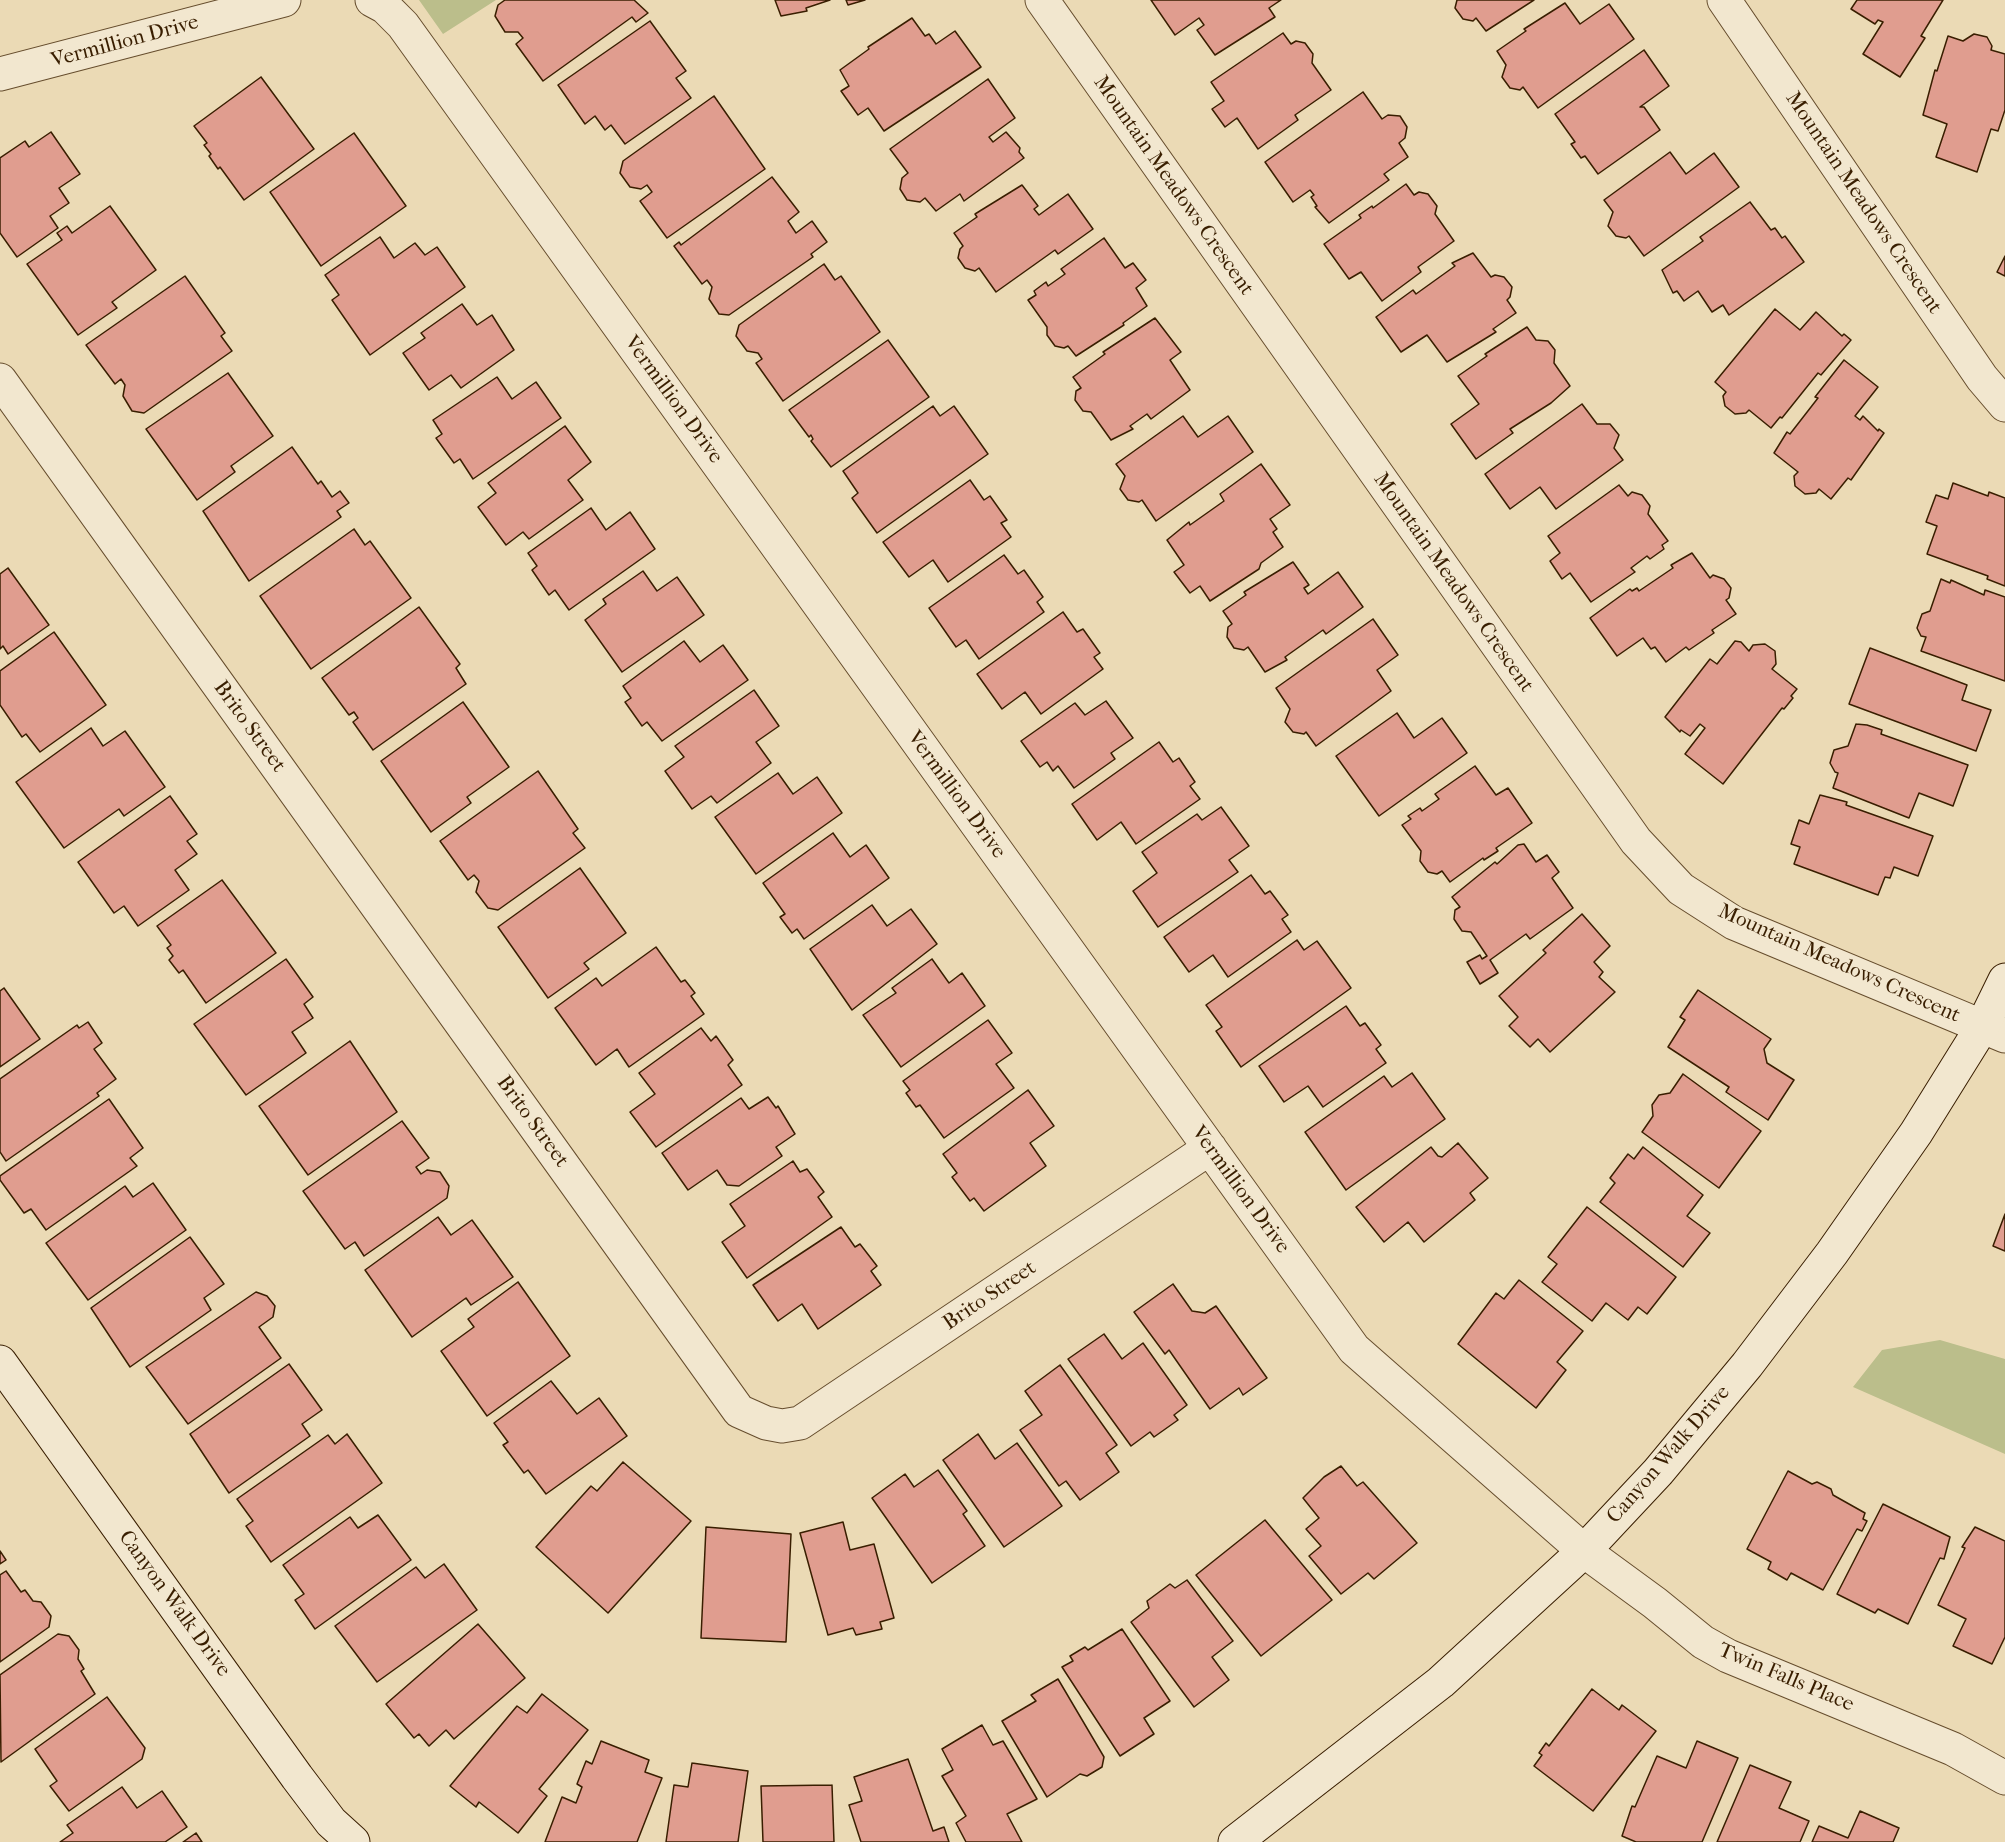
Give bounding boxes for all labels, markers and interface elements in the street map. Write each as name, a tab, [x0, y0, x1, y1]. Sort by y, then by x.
street label: Vermillion Drive	[49, 10, 201, 74]
street label: Mountain Meadows Crescent	[1087, 71, 1259, 301]
street label: Mountain Meadows Crescent	[1779, 87, 1947, 319]
street label: Vermillion Drive	[618, 331, 728, 469]
street label: Mountain Meadows Crescent	[1367, 468, 1539, 698]
street label: Brito Street	[207, 676, 291, 778]
street label: Vermillion Drive	[901, 726, 1011, 864]
street label: Mountain Meadows Crescent	[1714, 899, 1964, 1029]
street label: Brito Street	[490, 1071, 574, 1173]
street label: Vermillion Drive	[1185, 1121, 1295, 1259]
street label: Brito Street	[939, 1256, 1041, 1336]
street label: Canyon Walk Drive	[1602, 1381, 1736, 1529]
street label: Canyon Walk Drive	[112, 1526, 236, 1682]
street label: Twin Falls Place	[1714, 1638, 1858, 1718]

